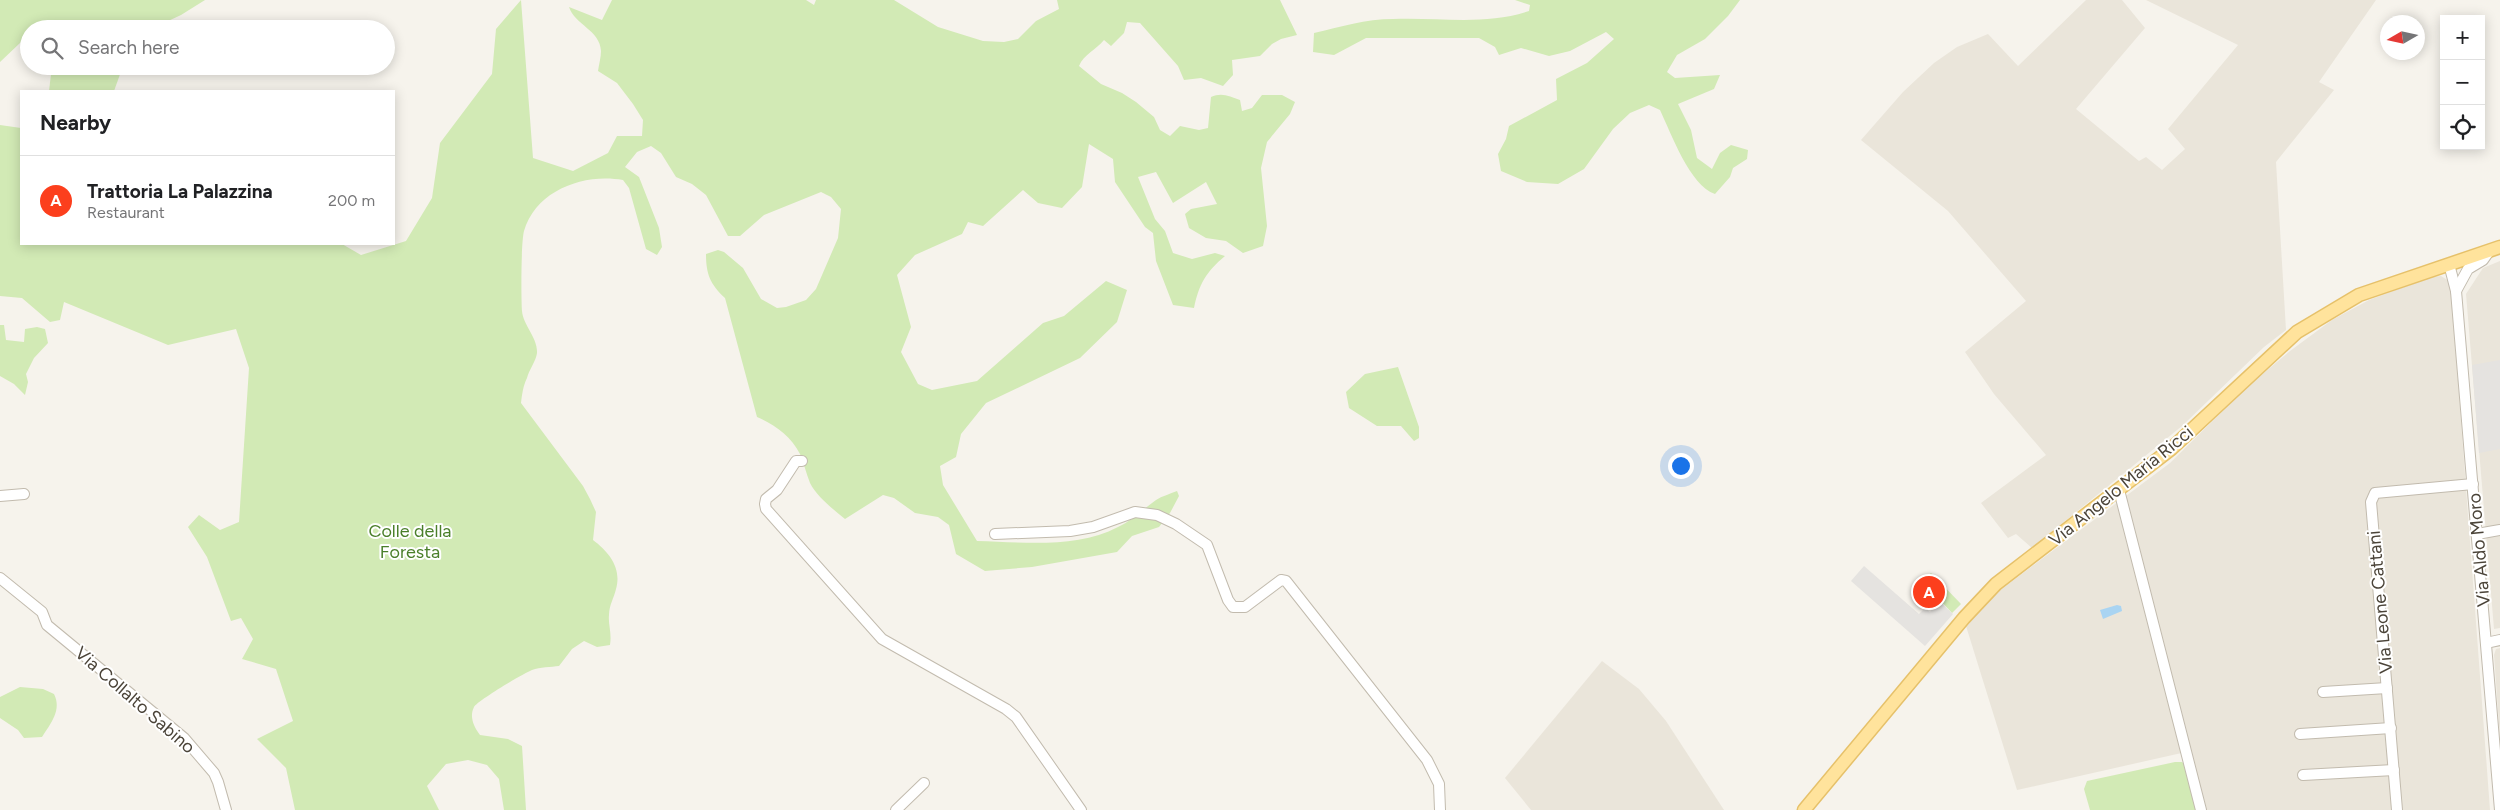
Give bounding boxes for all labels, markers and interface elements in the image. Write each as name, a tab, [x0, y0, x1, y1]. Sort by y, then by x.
north arrow	[2380, 15, 2425, 60]
map controls	[2440, 15, 2485, 150]
button: +	[2440, 15, 2485, 60]
search box	[20, 20, 395, 75]
icon: search	[38, 34, 66, 62]
text: Search here	[78, 36, 180, 59]
button: −	[2440, 60, 2485, 105]
button: locate	[2440, 105, 2485, 150]
text: Nearby	[40, 110, 111, 135]
text: Trattoria La Palazzina	[87, 180, 273, 203]
text: A	[50, 191, 62, 210]
text: 200 m	[328, 191, 375, 210]
text: Restaurant	[87, 203, 165, 222]
street label: Via Angelo Maria Ricci	[2044, 421, 2198, 551]
your location	[1668, 453, 1694, 479]
street label: Via Aldo Moro	[2463, 492, 2495, 608]
park label: Colle della Foresta	[368, 520, 452, 563]
street label: Via Leone Cattani	[2363, 530, 2397, 674]
pin: A	[1913, 573, 1945, 611]
street label: Via Collalto Sabino	[70, 642, 200, 758]

